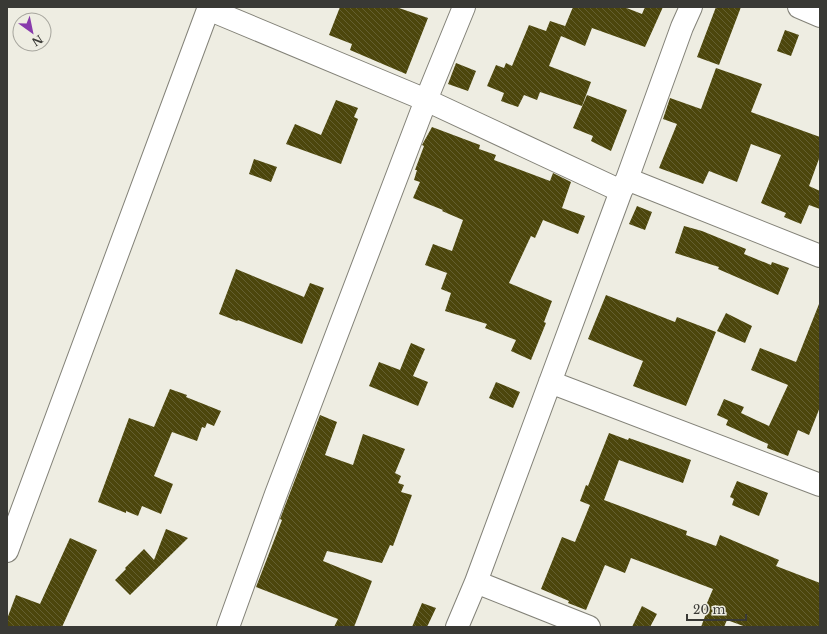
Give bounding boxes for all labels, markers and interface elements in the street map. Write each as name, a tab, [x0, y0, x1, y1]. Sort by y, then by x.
north arrow	[12, 12, 52, 52]
text: N	[29, 32, 46, 49]
scale bar	[687, 596, 746, 622]
text: 20 m	[693, 602, 725, 617]

